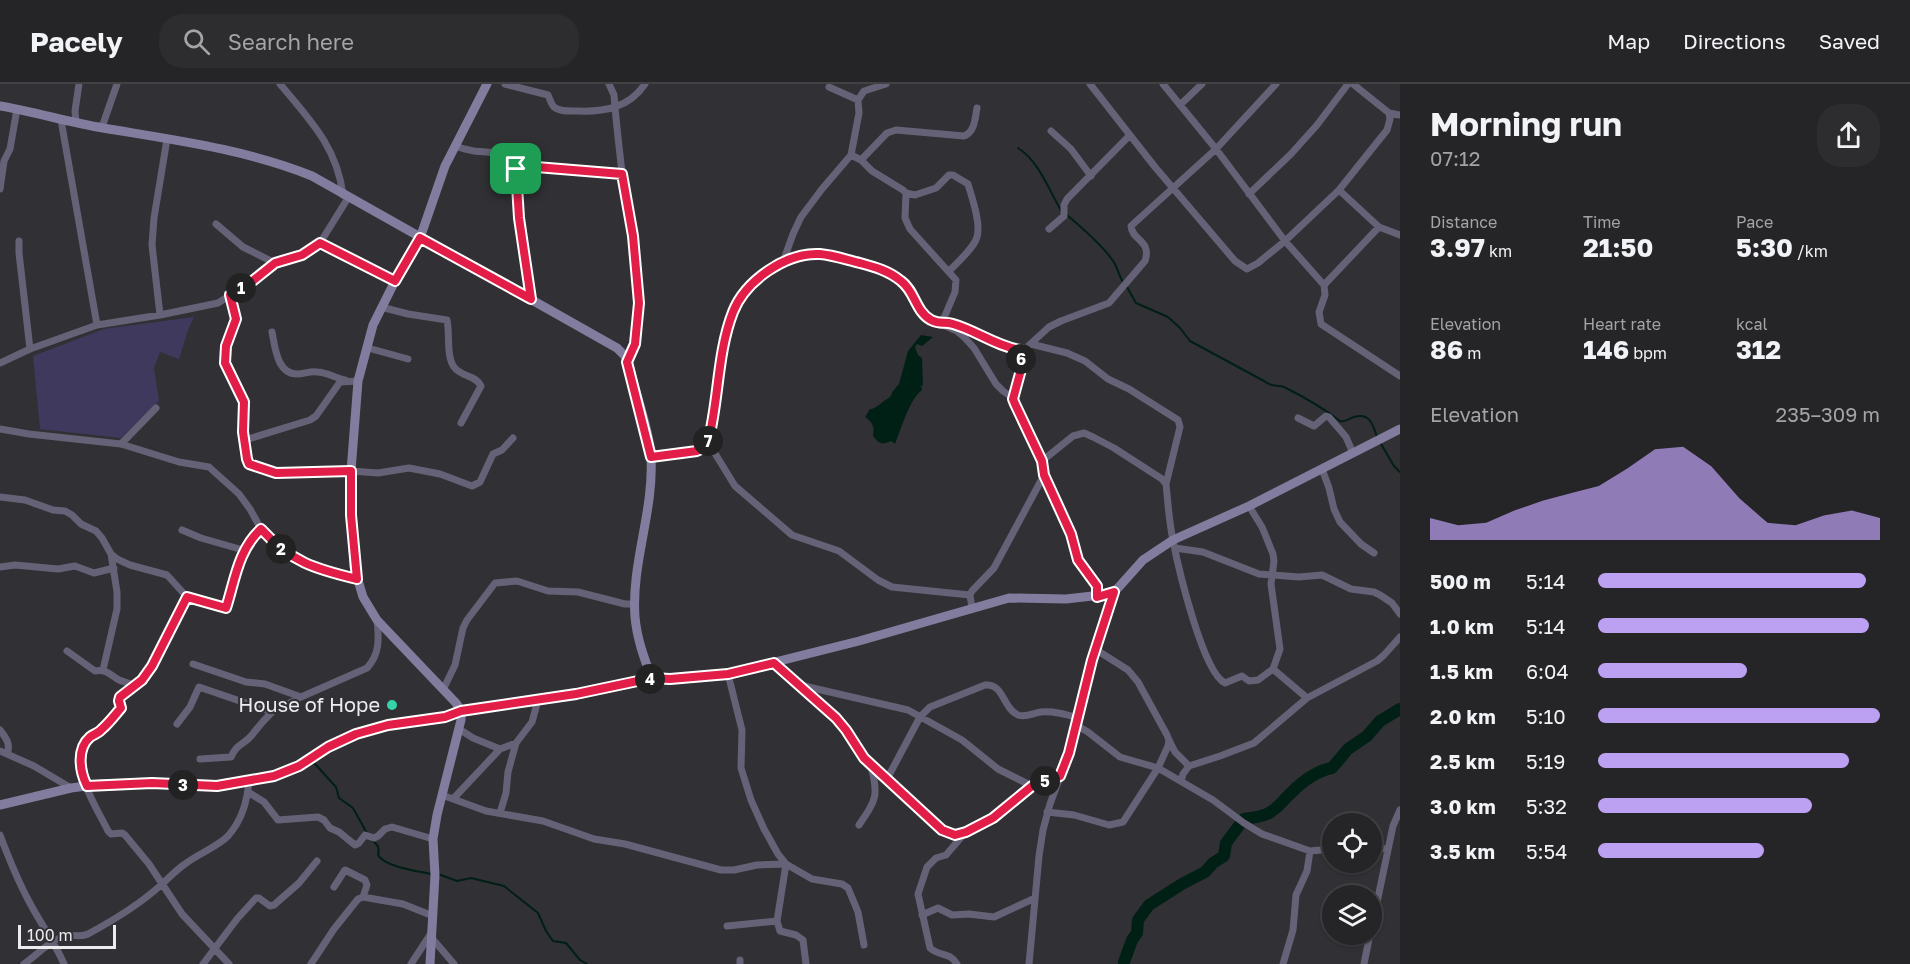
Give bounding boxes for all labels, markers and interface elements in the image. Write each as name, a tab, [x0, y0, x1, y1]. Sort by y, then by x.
search box	[159, 14, 579, 68]
text: Pacely	[30, 25, 123, 58]
icon: search	[180, 25, 213, 58]
text: Search here	[228, 28, 354, 55]
text: Map	[1607, 28, 1650, 54]
text: Directions	[1683, 28, 1786, 54]
text: Saved	[1819, 28, 1880, 54]
text: Morning run	[1430, 104, 1622, 143]
button: share	[1817, 104, 1880, 167]
pin	[490, 143, 541, 194]
text: 07:12	[1430, 146, 1480, 170]
icon: arrive	[499, 152, 532, 185]
text: Distance	[1430, 212, 1497, 232]
text: Time	[1583, 212, 1621, 232]
text: Pace	[1736, 212, 1773, 232]
text: 3.97	[1430, 232, 1485, 263]
text: 21:50	[1583, 232, 1653, 263]
text: 5:30	[1736, 232, 1793, 263]
text: km	[1485, 241, 1512, 261]
text: /km	[1793, 241, 1828, 261]
pin: 1	[226, 273, 256, 303]
text: 1	[237, 278, 245, 298]
text: Elevation	[1430, 314, 1501, 334]
text: Heart rate	[1583, 314, 1661, 334]
text: kcal	[1736, 314, 1768, 334]
text: 86	[1430, 334, 1463, 365]
text: 146	[1583, 334, 1629, 365]
text: 312	[1736, 334, 1781, 365]
text: m	[1463, 343, 1481, 363]
text: bpm	[1629, 343, 1667, 363]
pin: 6	[1006, 344, 1036, 374]
text: 6	[1016, 349, 1026, 369]
text: Elevation	[1430, 402, 1519, 426]
text: 235–309 m	[1776, 402, 1880, 426]
pin: 7	[693, 426, 723, 456]
text: 7	[704, 431, 712, 451]
pin: 2	[266, 534, 296, 564]
text: 2	[276, 539, 286, 559]
text: 500 m	[1430, 569, 1491, 593]
text: 5:14	[1526, 569, 1566, 593]
text: 1.0 km	[1430, 614, 1494, 638]
text: 5:14	[1526, 614, 1566, 638]
text: 1.5 km	[1430, 659, 1493, 683]
text: 6:04	[1526, 659, 1569, 683]
pin: 4	[635, 664, 665, 694]
text: 4	[645, 669, 655, 689]
place label: House of Hope	[238, 692, 380, 716]
marker: House of Hope	[385, 698, 399, 712]
text: 2.0 km	[1430, 704, 1496, 728]
text: 5:10	[1526, 704, 1566, 728]
text: 2.5 km	[1430, 749, 1495, 773]
text: 5:19	[1526, 749, 1565, 773]
pin: 5	[1030, 766, 1060, 796]
pin: 3	[168, 770, 198, 800]
text: 5	[1040, 771, 1050, 791]
text: 3	[178, 775, 188, 795]
text: 3.0 km	[1430, 794, 1496, 818]
text: 5:32	[1526, 794, 1567, 818]
map controls	[1322, 813, 1382, 945]
button: locate	[1322, 813, 1382, 873]
text: 3.5 km	[1430, 839, 1495, 863]
text: 5:54	[1526, 839, 1567, 863]
button: layers	[1322, 885, 1382, 945]
scale bar	[18, 922, 116, 950]
text: 100 m	[27, 925, 73, 945]

